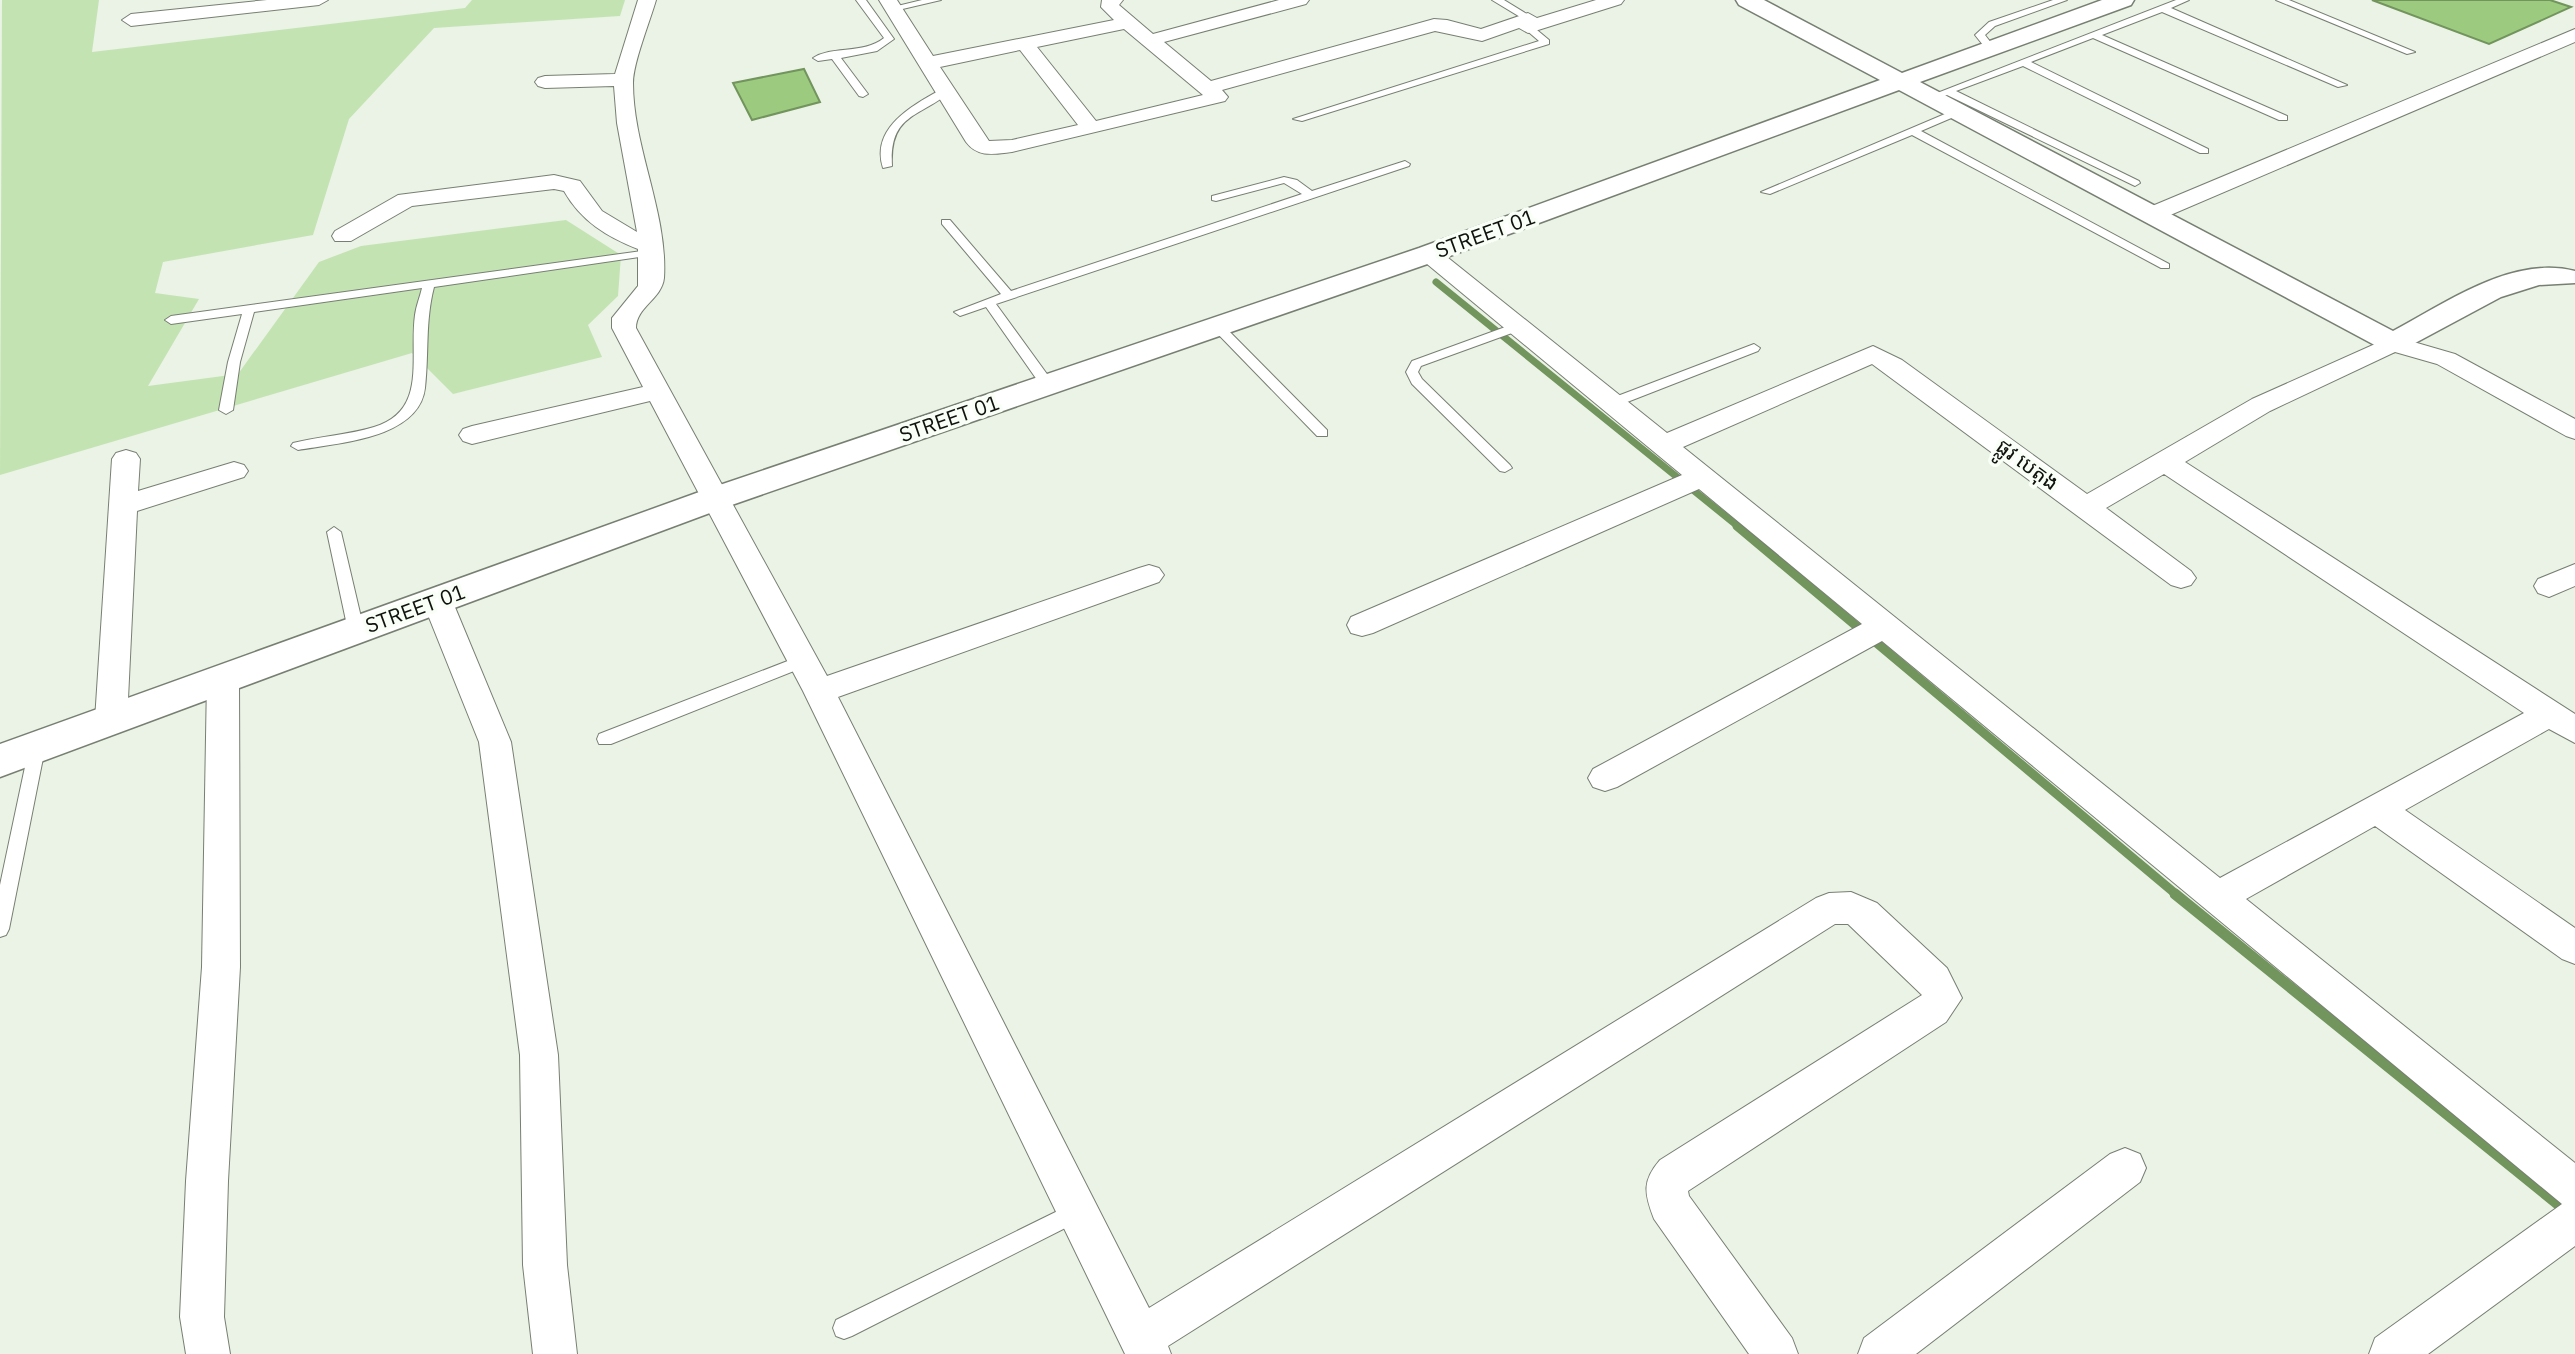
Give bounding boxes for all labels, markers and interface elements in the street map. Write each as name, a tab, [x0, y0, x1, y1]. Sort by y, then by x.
street label: STREET 01	[1431, 202, 1539, 264]
street label: STREET 01	[895, 388, 1003, 448]
street label: ផ្លូវ បេតុង	[1987, 432, 2065, 501]
street label: STREET 01	[361, 577, 469, 639]

